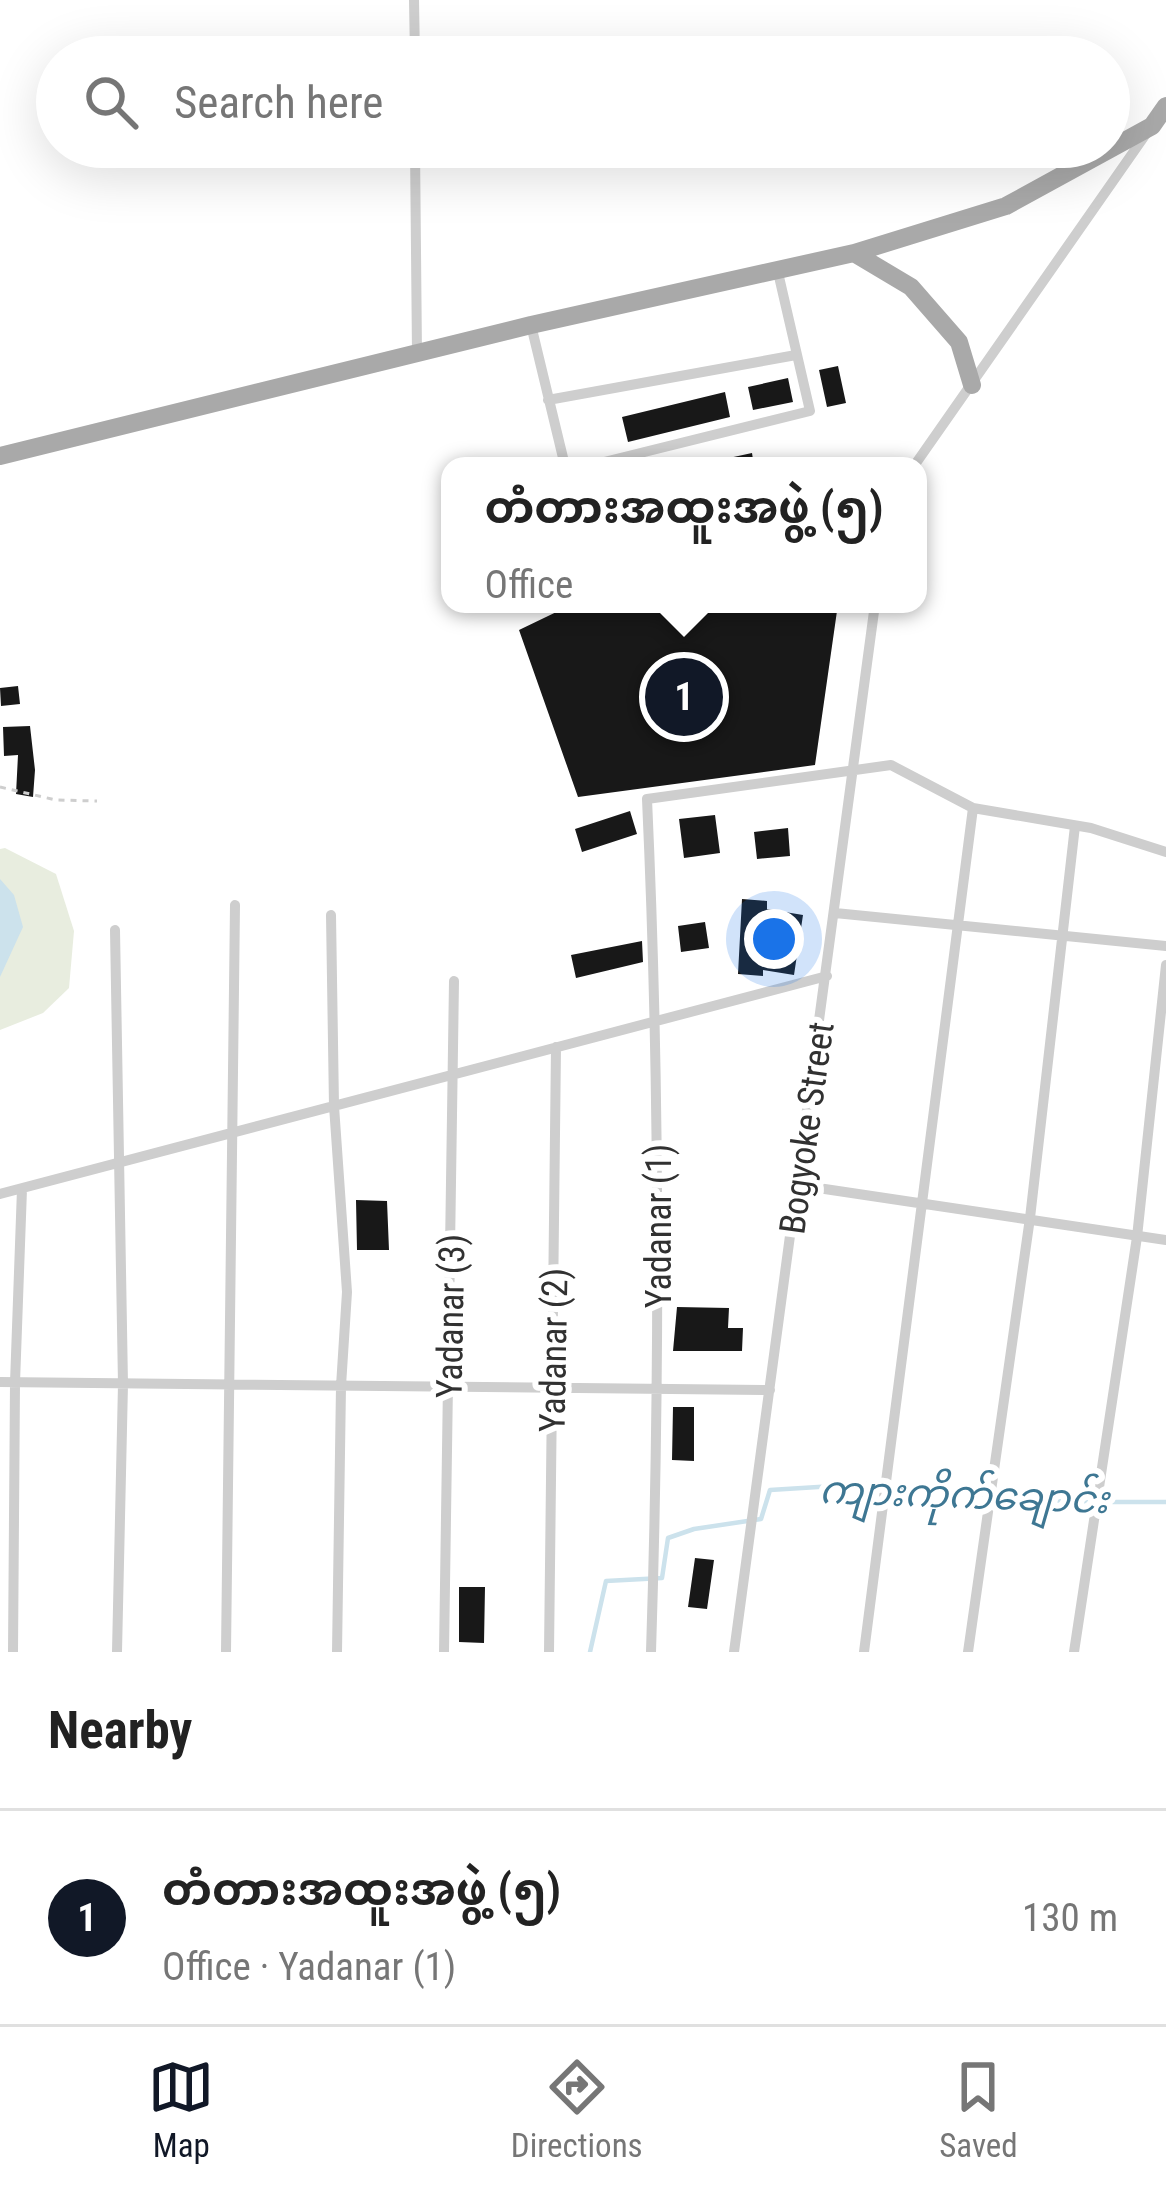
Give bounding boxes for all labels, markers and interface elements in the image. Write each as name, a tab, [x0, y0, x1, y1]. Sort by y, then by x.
search box	[36, 36, 1130, 168]
icon: search	[78, 69, 144, 135]
text: Search here	[174, 76, 383, 129]
popup	[441, 457, 927, 613]
text: တံတားအထူးအဖွဲ့ (၅)	[484, 481, 884, 534]
text: Office	[484, 562, 573, 608]
pin: 1	[645, 652, 723, 742]
your location	[744, 909, 804, 969]
street label: Bogyoke Street	[771, 1019, 843, 1237]
street label: Yadanar (1)	[638, 1144, 680, 1308]
street label: Yadanar (3)	[429, 1233, 473, 1399]
street label: Yadanar (2)	[532, 1267, 576, 1433]
water label: ကျားကိုက်ချောင်း	[818, 1463, 1112, 1532]
text: Nearby	[48, 1701, 192, 1760]
text: တံတားအထူးအဖွဲ့ (၅)	[162, 1863, 561, 1916]
text: 1	[77, 1895, 97, 1941]
text: 130 m	[1022, 1895, 1118, 1941]
text: Office · Yadanar (1)	[162, 1944, 456, 1990]
tab: Map	[148, 2054, 214, 2165]
tab: Directions	[511, 2054, 643, 2165]
tab: Saved	[939, 2054, 1018, 2165]

